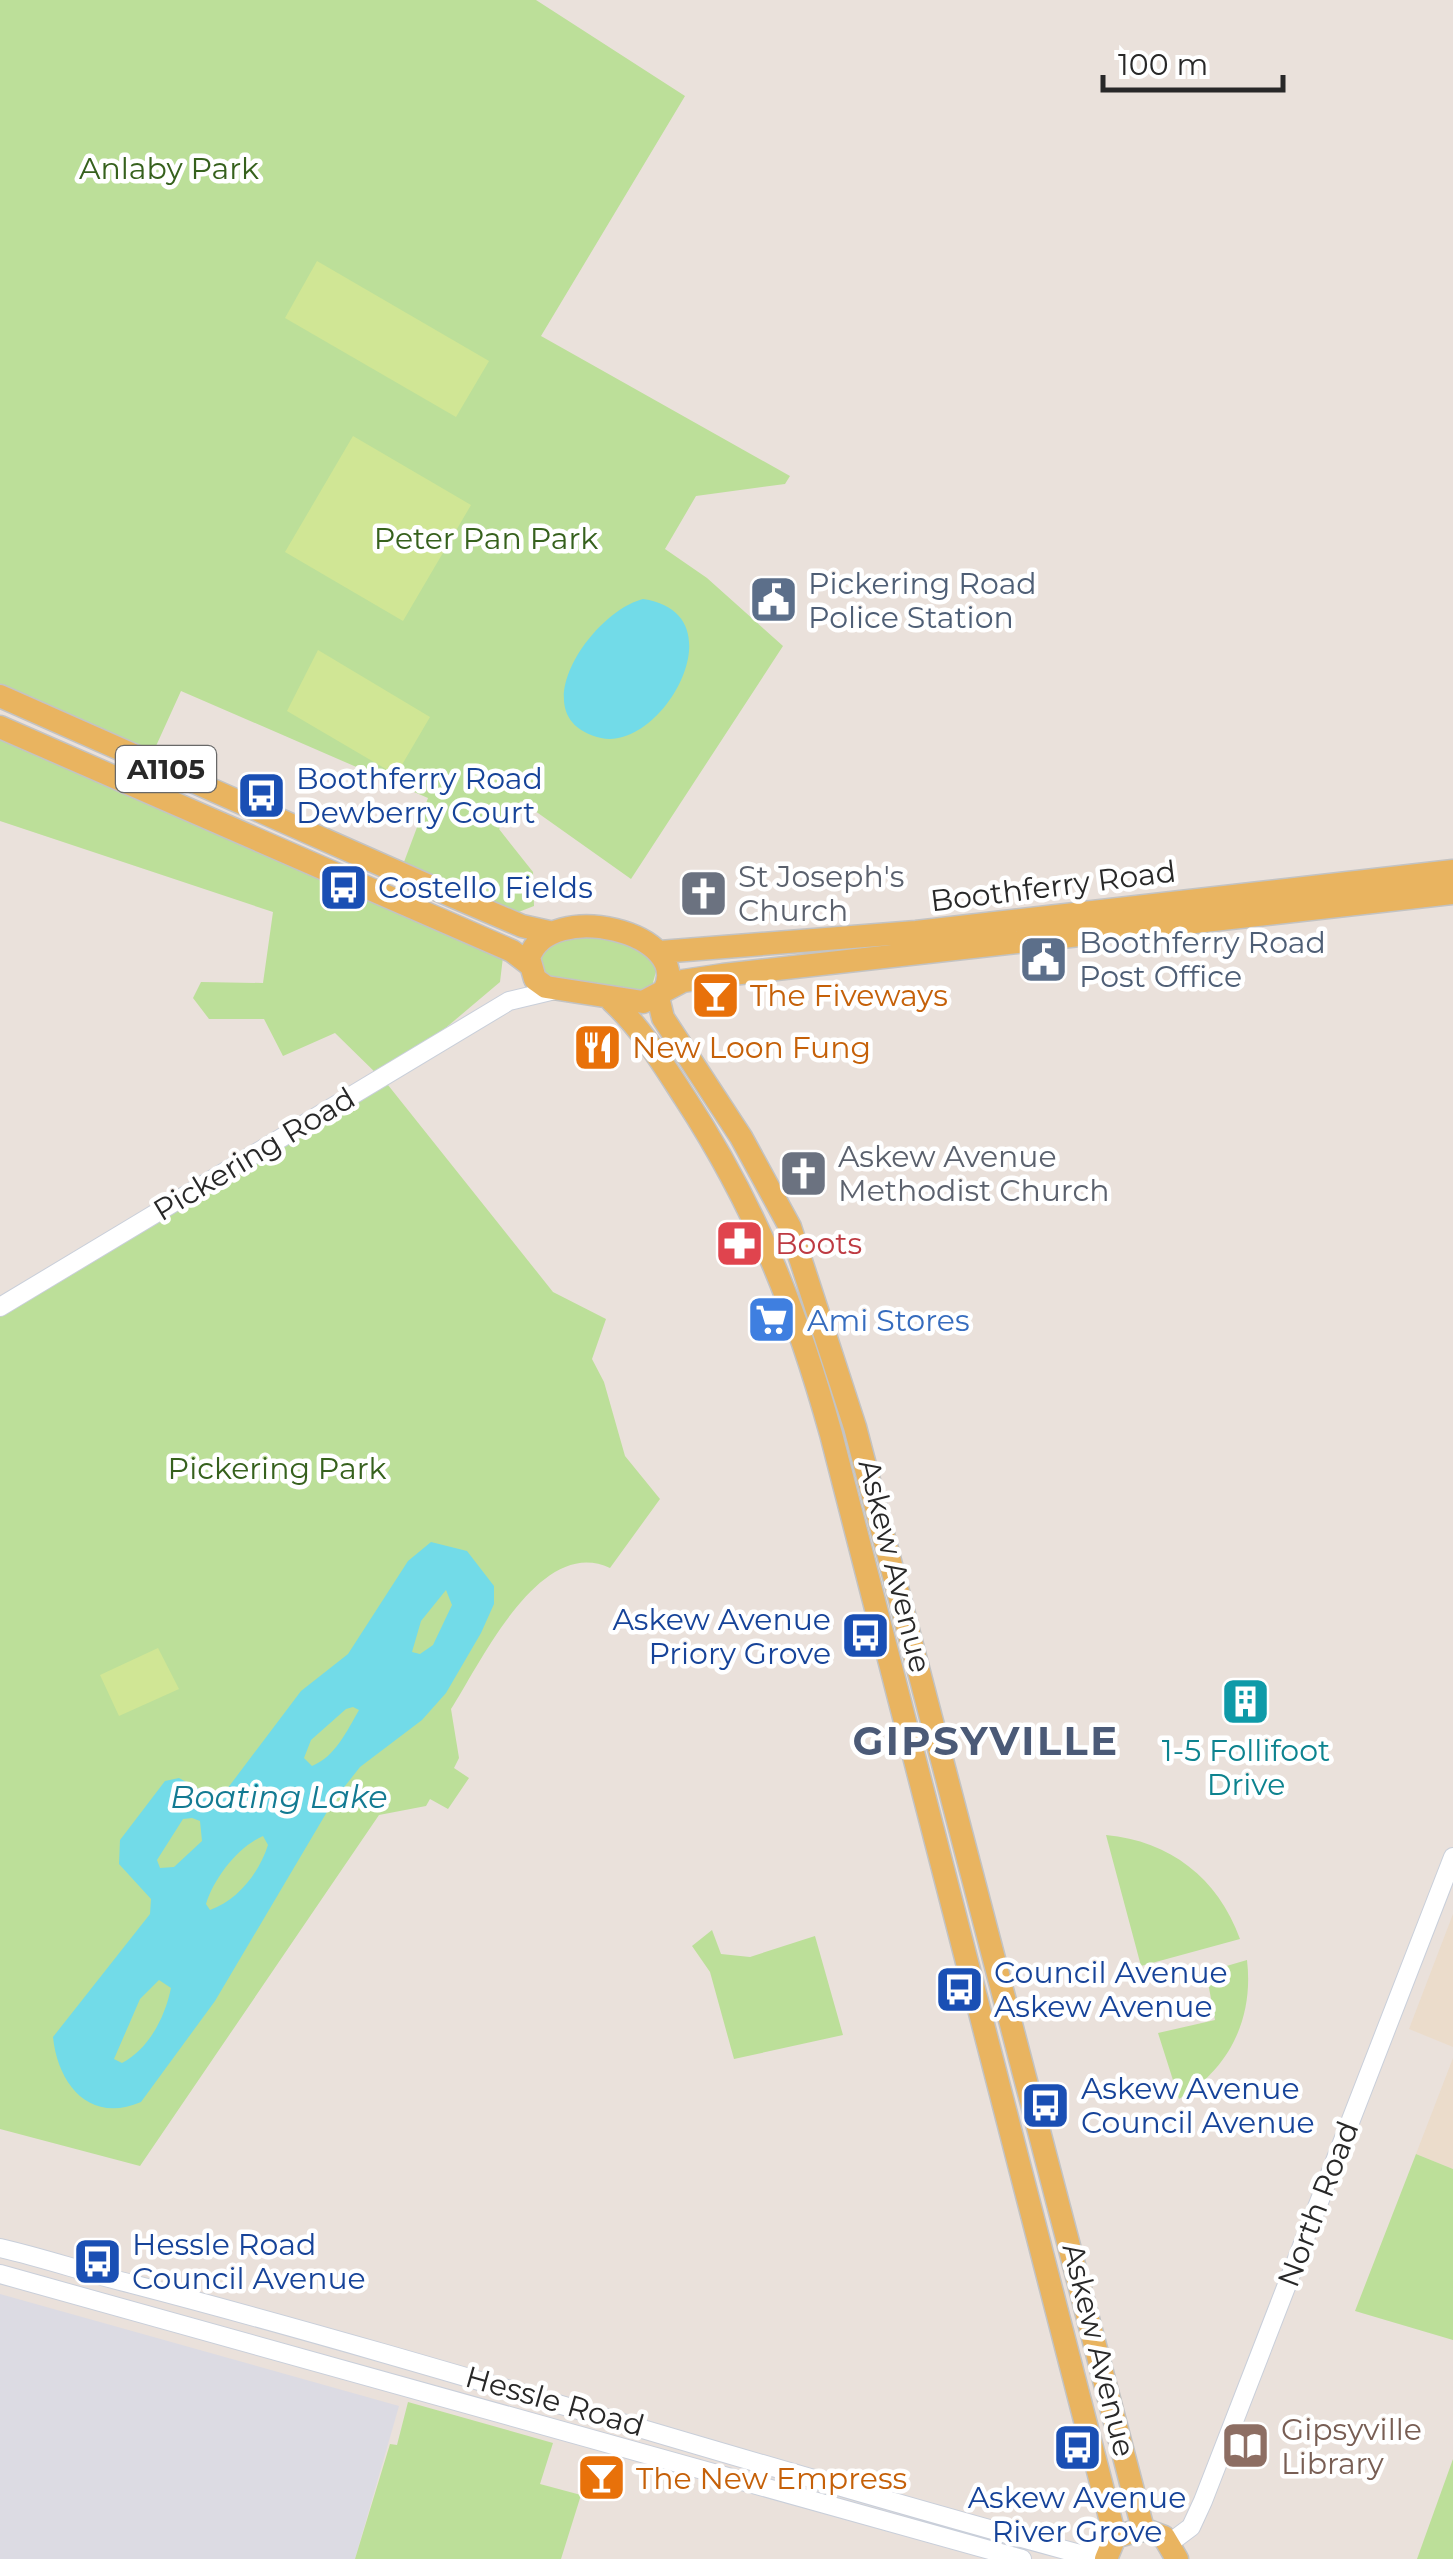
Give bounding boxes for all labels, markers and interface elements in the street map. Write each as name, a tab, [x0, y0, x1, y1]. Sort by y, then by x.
scale bar	[1103, 30, 1283, 92]
text: 100 m	[1118, 46, 1208, 83]
park label: Anlaby Park	[79, 150, 259, 187]
park label: Peter Pan Park	[374, 520, 598, 557]
place label: Pickering Road Police Station	[808, 565, 1037, 636]
public building icon: Pickering Road Police Station	[747, 574, 799, 626]
road number: A1105	[116, 746, 216, 792]
place label: Boothferry Road Dewberry Court	[296, 760, 543, 831]
bus stop icon: Boothferry Road Dewberry Court	[235, 769, 287, 821]
street label: Boothferry Road	[928, 853, 1178, 919]
place label: St Joseph's Church	[738, 858, 904, 929]
bus stop icon: Costello Fields	[317, 861, 369, 913]
church icon: St Joseph's Church	[677, 867, 729, 919]
place label: Costello Fields	[378, 869, 593, 906]
place label: Boothferry Road Post Office	[1079, 924, 1326, 995]
public building icon: Boothferry Road Post Office	[1018, 933, 1070, 985]
bar icon: The Fiveways	[689, 969, 741, 1021]
place label: The Fiveways	[750, 977, 948, 1014]
restaurant icon: New Loon Fung	[571, 1021, 623, 1073]
place label: New Loon Fung	[632, 1029, 871, 1066]
street label: Pickering Road	[146, 1079, 362, 1229]
place label: Askew Avenue Methodist Church	[838, 1138, 1109, 1209]
church icon: Askew Avenue Methodist Church	[777, 1147, 829, 1199]
pharmacy icon: Boots	[714, 1217, 766, 1269]
place label: Boots	[775, 1225, 862, 1262]
supermarket icon: Ami Stores	[746, 1294, 798, 1346]
place label: Ami Stores	[807, 1302, 970, 1339]
park label: Pickering Park	[168, 1450, 386, 1487]
street label: Askew Avenue	[851, 1455, 939, 1677]
place label: Askew Avenue Priory Grove	[612, 1601, 831, 1672]
bus stop icon: Askew Avenue Priory Grove	[840, 1610, 892, 1662]
building icon: 1-5 Follifoot Drive	[1220, 1675, 1272, 1727]
district label: GIPSYVILLE	[852, 1716, 1120, 1765]
place label: 1-5 Follifoot Drive	[1162, 1732, 1330, 1803]
water label: Boating Lake	[170, 1777, 388, 1816]
place label: Council Avenue Askew Avenue	[994, 1954, 1228, 2025]
bus stop icon: Council Avenue Askew Avenue	[933, 1963, 985, 2015]
place label: Askew Avenue Council Avenue	[1081, 2070, 1315, 2141]
bus stop icon: Askew Avenue Council Avenue	[1020, 2079, 1072, 2131]
street label: North Road	[1269, 2116, 1367, 2292]
place label: Hessle Road Council Avenue	[132, 2226, 366, 2297]
bus stop icon: Hessle Road Council Avenue	[71, 2235, 123, 2287]
street label: Askew Avenue	[1055, 2239, 1143, 2461]
street label: Hessle Road	[461, 2358, 649, 2444]
place label: Gipsyville Library	[1281, 2411, 1422, 2482]
library icon: Gipsyville Library	[1220, 2420, 1272, 2472]
bus stop icon: Askew Avenue River Grove	[1051, 2422, 1103, 2474]
bar icon: The New Empress	[575, 2452, 627, 2504]
place label: The New Empress	[636, 2460, 907, 2497]
place label: Askew Avenue River Grove	[968, 2479, 1186, 2550]

